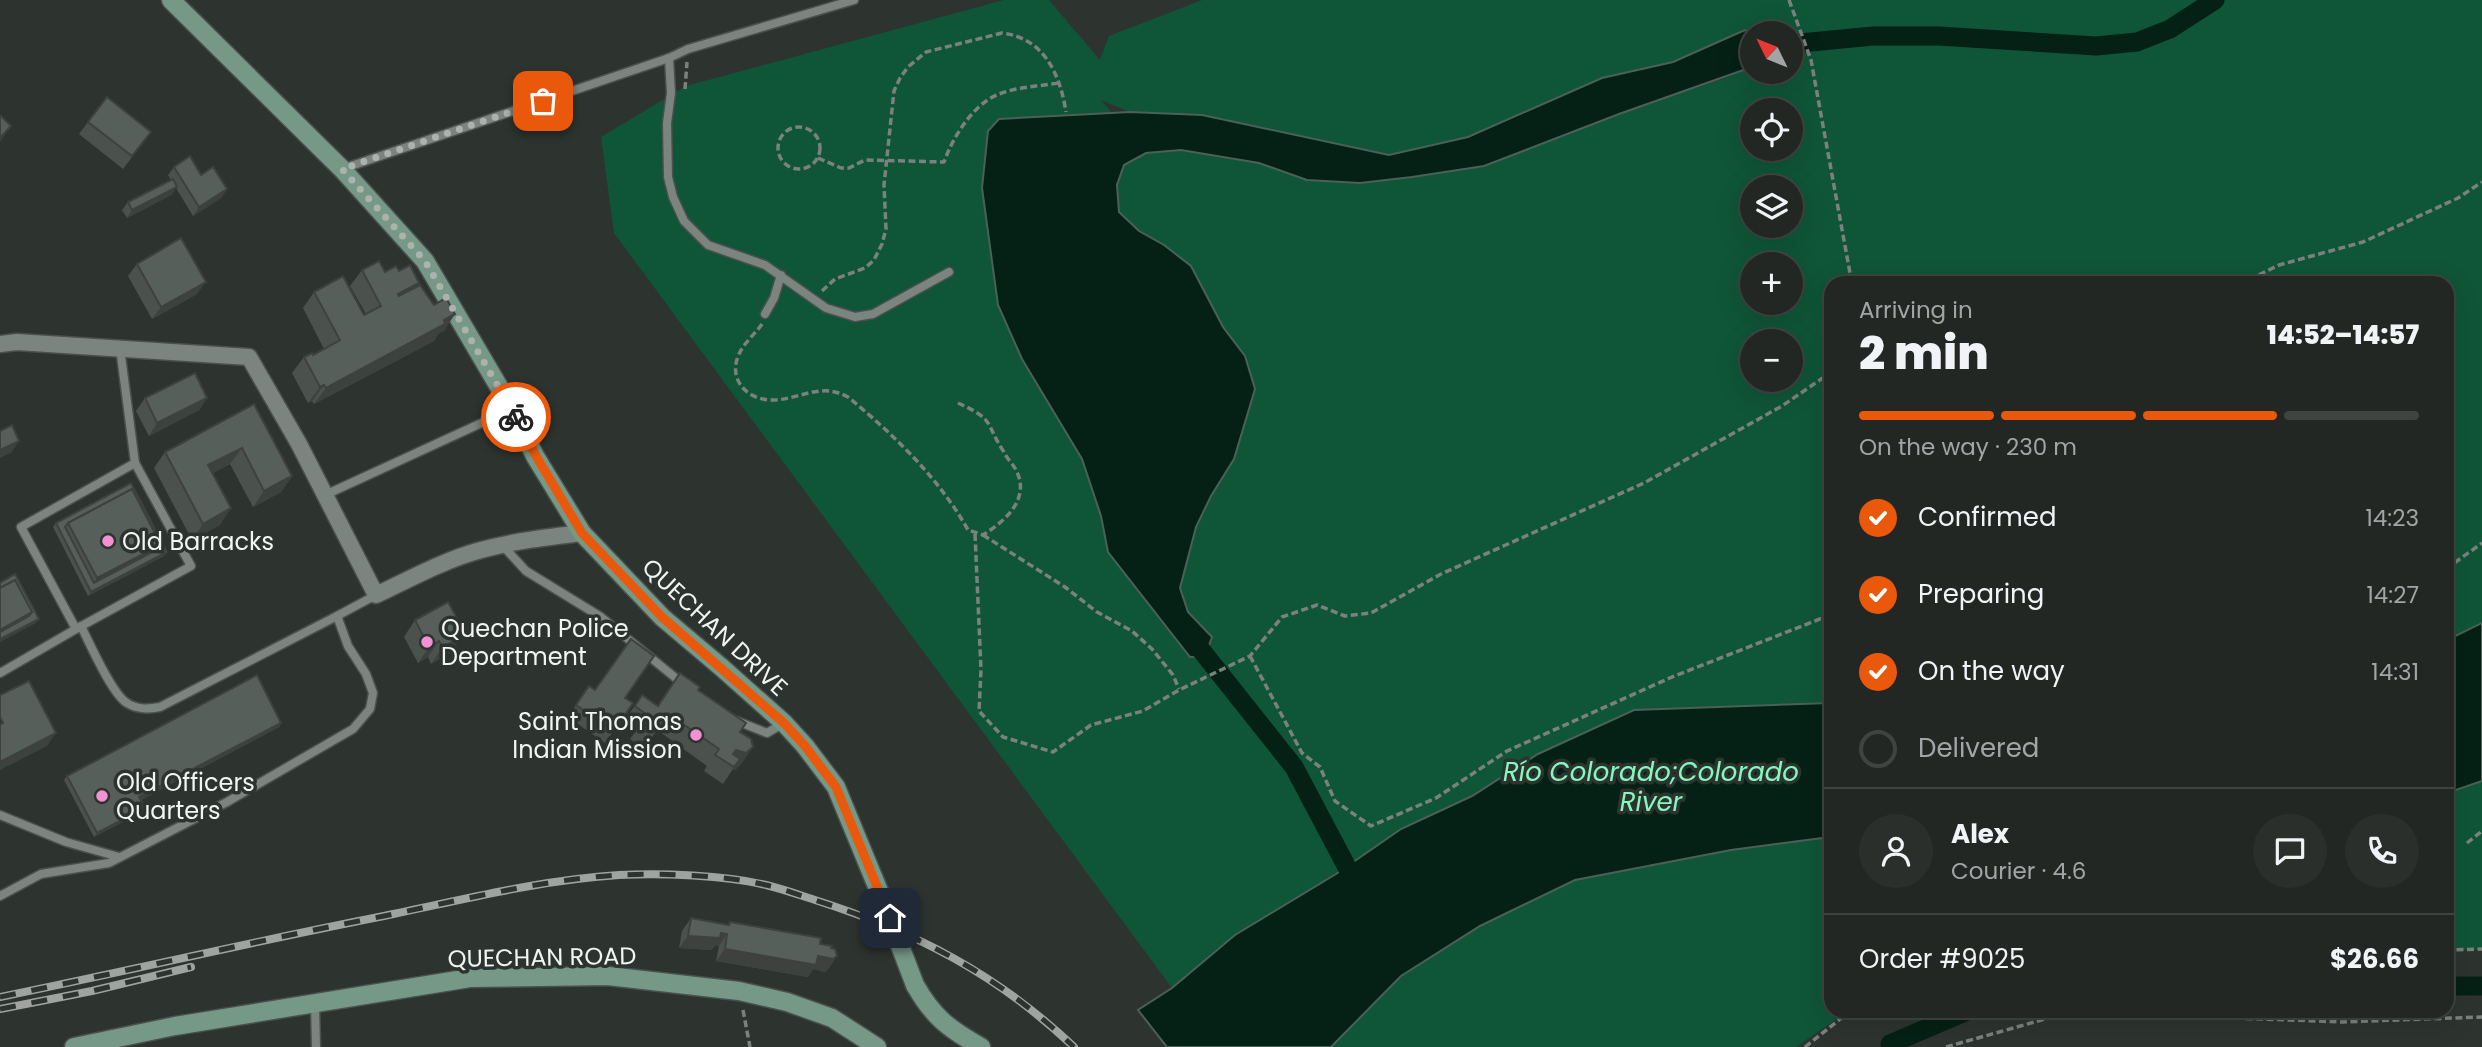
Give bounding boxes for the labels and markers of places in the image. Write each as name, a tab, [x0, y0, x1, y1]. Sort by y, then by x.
pin	[513, 71, 573, 131]
place label: Old Barracks	[122, 525, 274, 558]
marker: Old Barracks	[100, 533, 116, 549]
place label: Quechan Police Department	[441, 612, 629, 673]
marker: Quechan Police Department	[419, 634, 435, 650]
place label: Saint Thomas Indian Mission	[512, 705, 682, 766]
marker: Saint Thomas Indian Mission	[688, 727, 704, 743]
place label: Old Officers Quarters	[116, 766, 255, 827]
marker: Old Officers Quarters	[94, 788, 110, 804]
pin	[860, 888, 920, 948]

